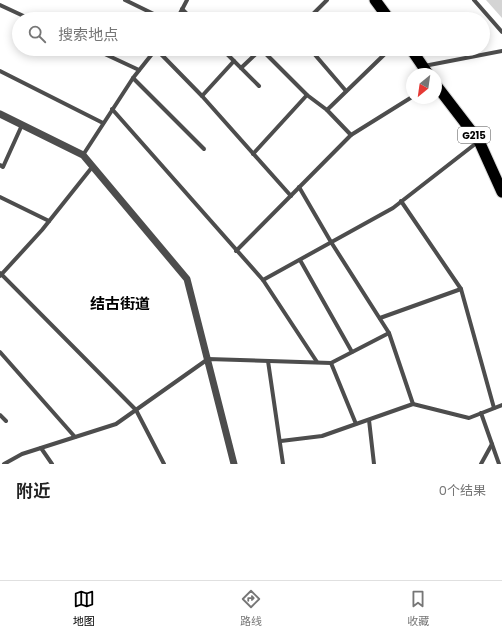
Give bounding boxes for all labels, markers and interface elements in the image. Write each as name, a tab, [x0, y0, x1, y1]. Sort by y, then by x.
search box	[12, 12, 490, 56]
icon: search	[26, 23, 48, 45]
text: 搜索地点	[58, 24, 118, 45]
north arrow	[406, 68, 442, 104]
road number: G215	[458, 127, 490, 143]
district label: 结古街道	[90, 293, 150, 314]
text: 附近	[16, 479, 50, 503]
text: 0个结果	[439, 481, 486, 500]
tab: 地图	[73, 588, 95, 630]
tab: 路线	[240, 588, 262, 630]
tab: 收藏	[407, 588, 429, 630]

